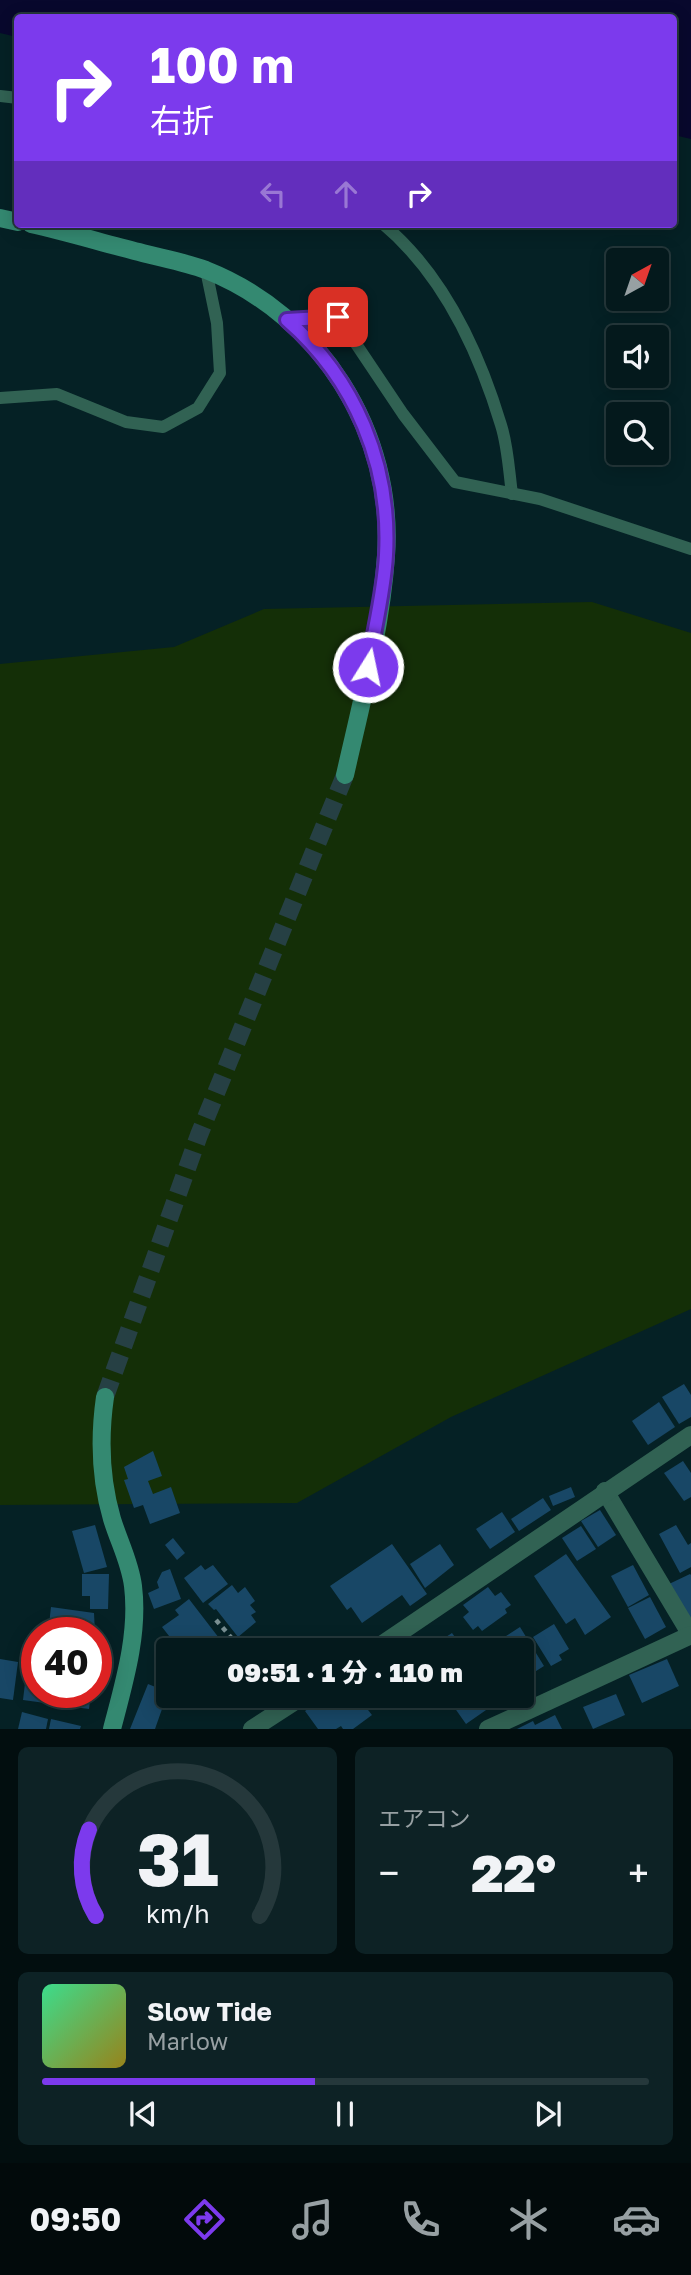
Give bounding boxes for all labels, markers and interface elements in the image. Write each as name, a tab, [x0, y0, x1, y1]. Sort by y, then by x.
text: 100 m	[150, 35, 294, 94]
icon: right	[35, 42, 126, 133]
text: 右折	[150, 101, 214, 139]
icon: left	[254, 175, 292, 213]
icon: ahead	[327, 175, 365, 213]
icon: right	[400, 175, 438, 213]
north arrow	[606, 248, 668, 312]
map controls	[606, 248, 669, 465]
pin	[308, 287, 368, 347]
icon: arrive	[319, 298, 357, 336]
button: sound	[606, 325, 669, 388]
button: search	[606, 402, 669, 465]
position arrow	[331, 630, 405, 704]
speed limit sign: 40	[21, 1617, 112, 1708]
text: 09:51 · 1 分 · 110 m	[227, 1657, 463, 1688]
text: エアコン	[379, 1804, 471, 1832]
text: 31	[136, 1816, 218, 1903]
text: 22°	[471, 1841, 556, 1903]
text: −	[379, 1850, 399, 1895]
text: +	[628, 1850, 649, 1895]
text: km/h	[145, 1898, 209, 1929]
text: Slow Tide	[147, 1996, 272, 2027]
text: Marlow	[147, 2027, 228, 2055]
icon: previous	[124, 2095, 162, 2133]
icon: pause	[326, 2095, 364, 2133]
icon: next	[529, 2095, 567, 2133]
icon: directions	[180, 2195, 229, 2244]
icon: music	[288, 2195, 337, 2244]
icon: phone	[396, 2195, 445, 2244]
icon: climate	[504, 2195, 553, 2244]
icon: car	[612, 2195, 661, 2244]
text: 09:50	[30, 2200, 121, 2238]

